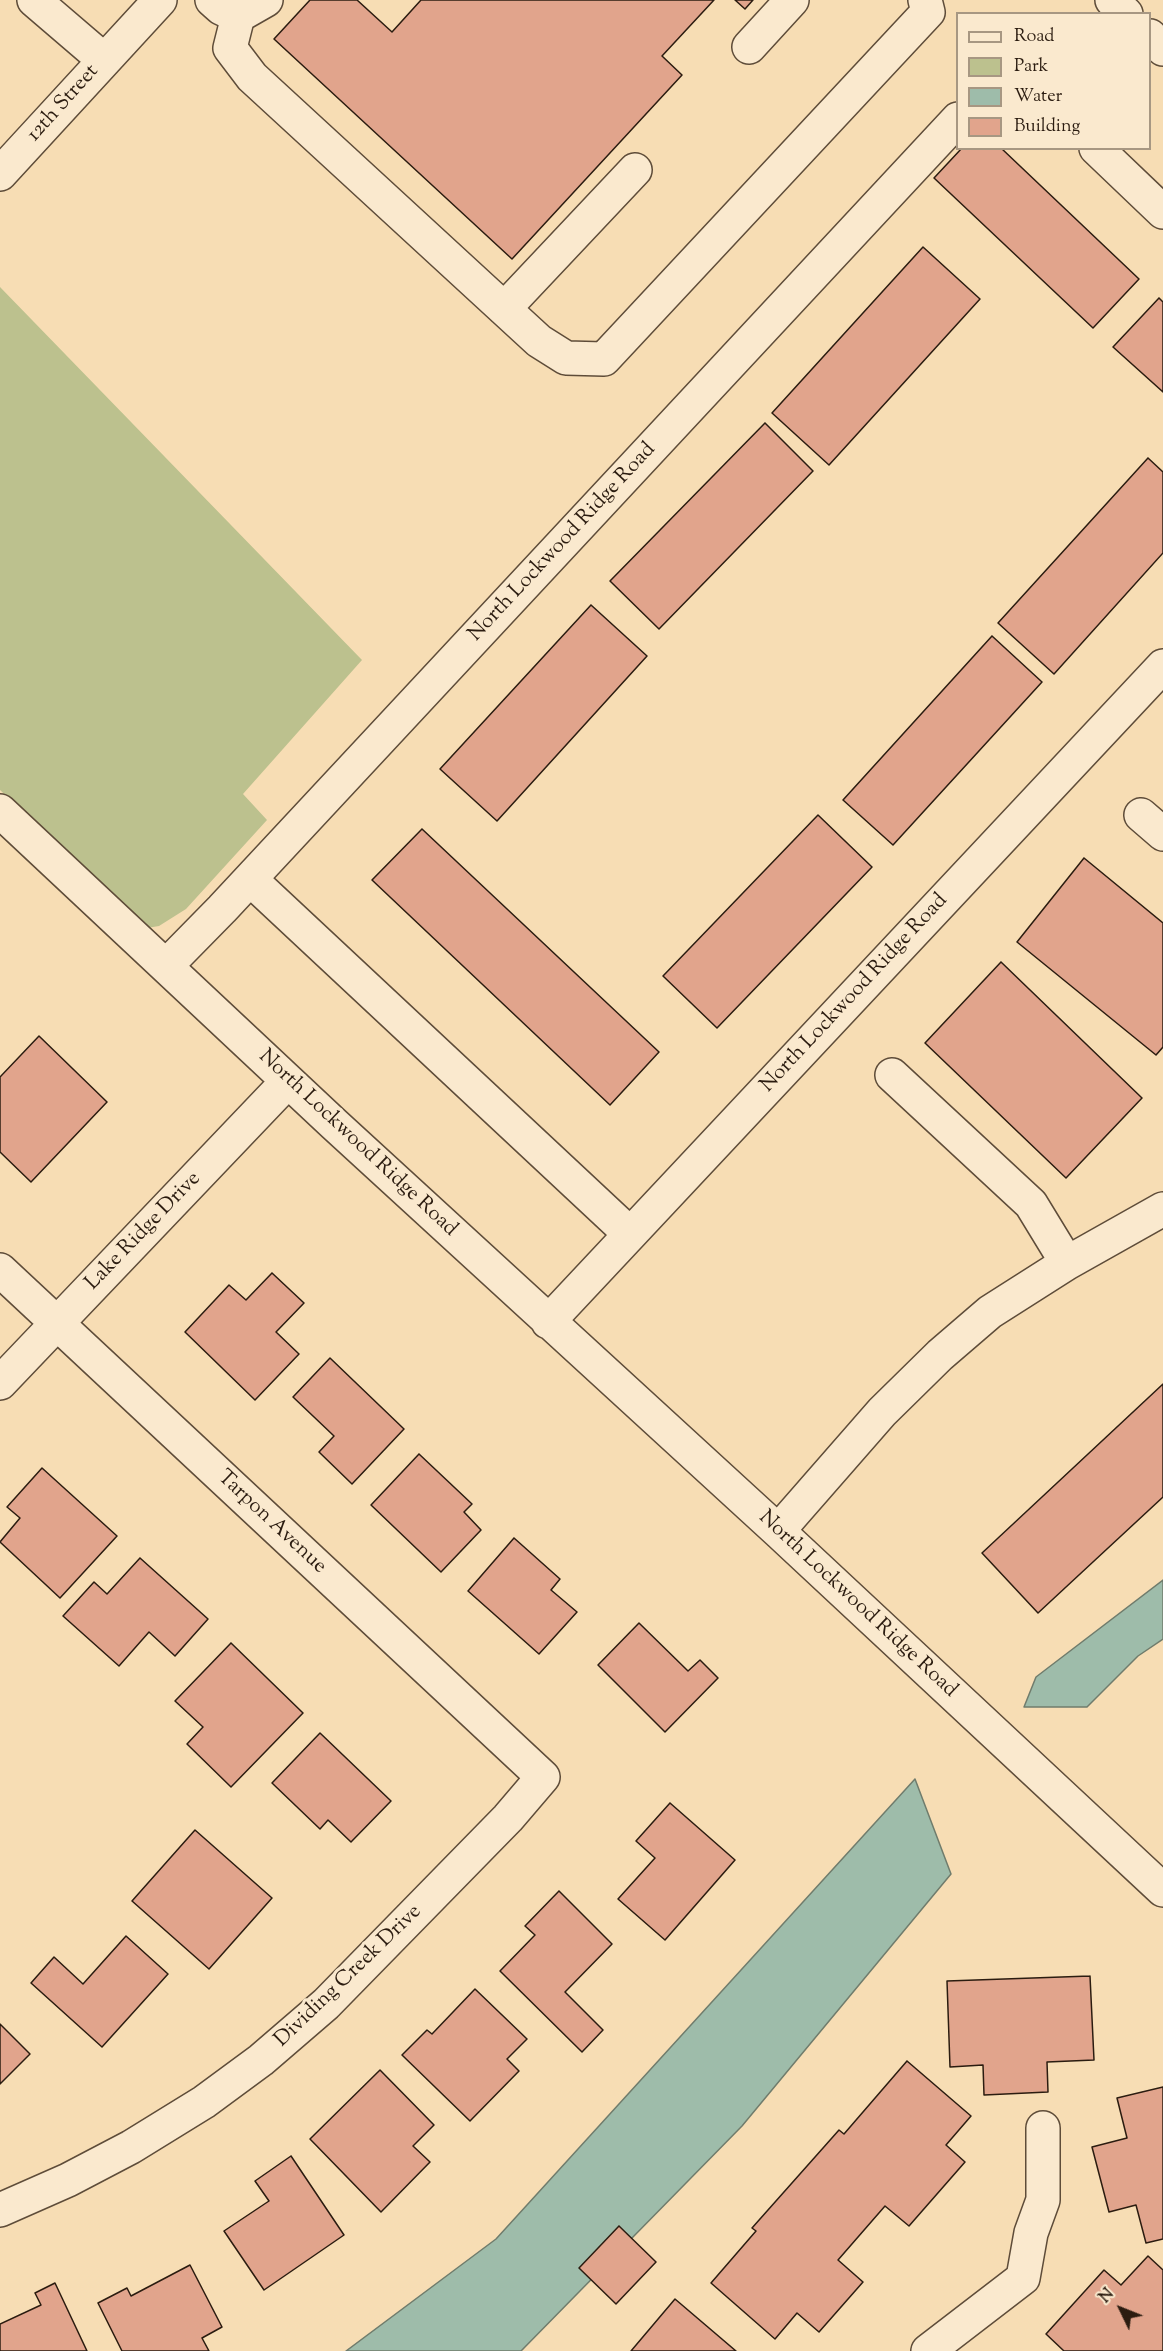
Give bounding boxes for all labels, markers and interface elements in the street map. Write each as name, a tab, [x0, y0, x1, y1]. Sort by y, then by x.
legend	[956, 12, 1151, 150]
text: Road	[1014, 24, 1054, 50]
text: Park	[1014, 54, 1048, 80]
street label: 12th Street	[23, 60, 105, 148]
text: Water	[1014, 84, 1062, 110]
text: Building	[1014, 114, 1080, 140]
street label: North Lockwood Ridge Road	[464, 438, 662, 648]
street label: North Lockwood Ridge Road	[756, 889, 954, 1099]
street label: North Lockwood Ridge Road	[252, 1045, 462, 1243]
street label: Lake Ridge Drive	[81, 1167, 207, 1297]
street label: Tarpon Avenue	[211, 1466, 331, 1580]
street label: North Lockwood Ridge Road	[752, 1506, 962, 1704]
street label: Dividing Creek Drive	[270, 1900, 428, 2054]
north arrow	[1091, 2279, 1151, 2339]
text: N	[1095, 2284, 1120, 2309]

